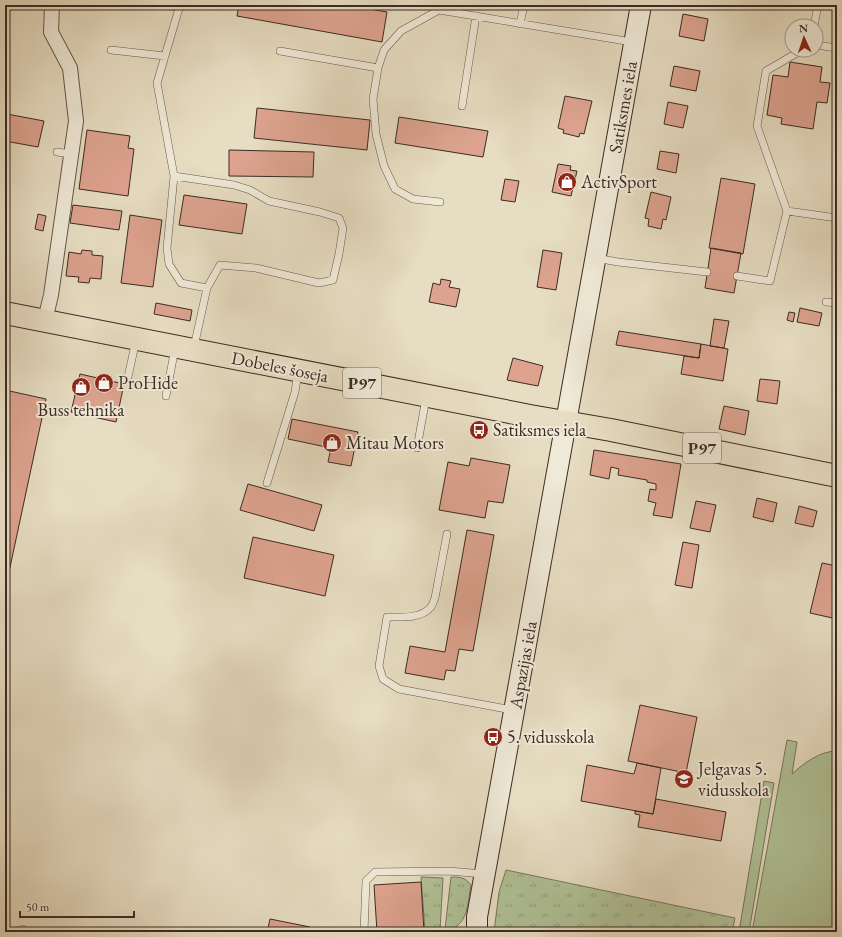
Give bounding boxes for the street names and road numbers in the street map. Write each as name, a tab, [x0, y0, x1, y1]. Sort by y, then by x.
street label: Satiksmes iela	[603, 58, 642, 155]
street label: Dobeles šoseja	[230, 346, 331, 387]
road number: P97	[343, 368, 381, 398]
road number: P97	[683, 433, 721, 463]
street label: Aspazijas iela	[503, 618, 542, 712]

